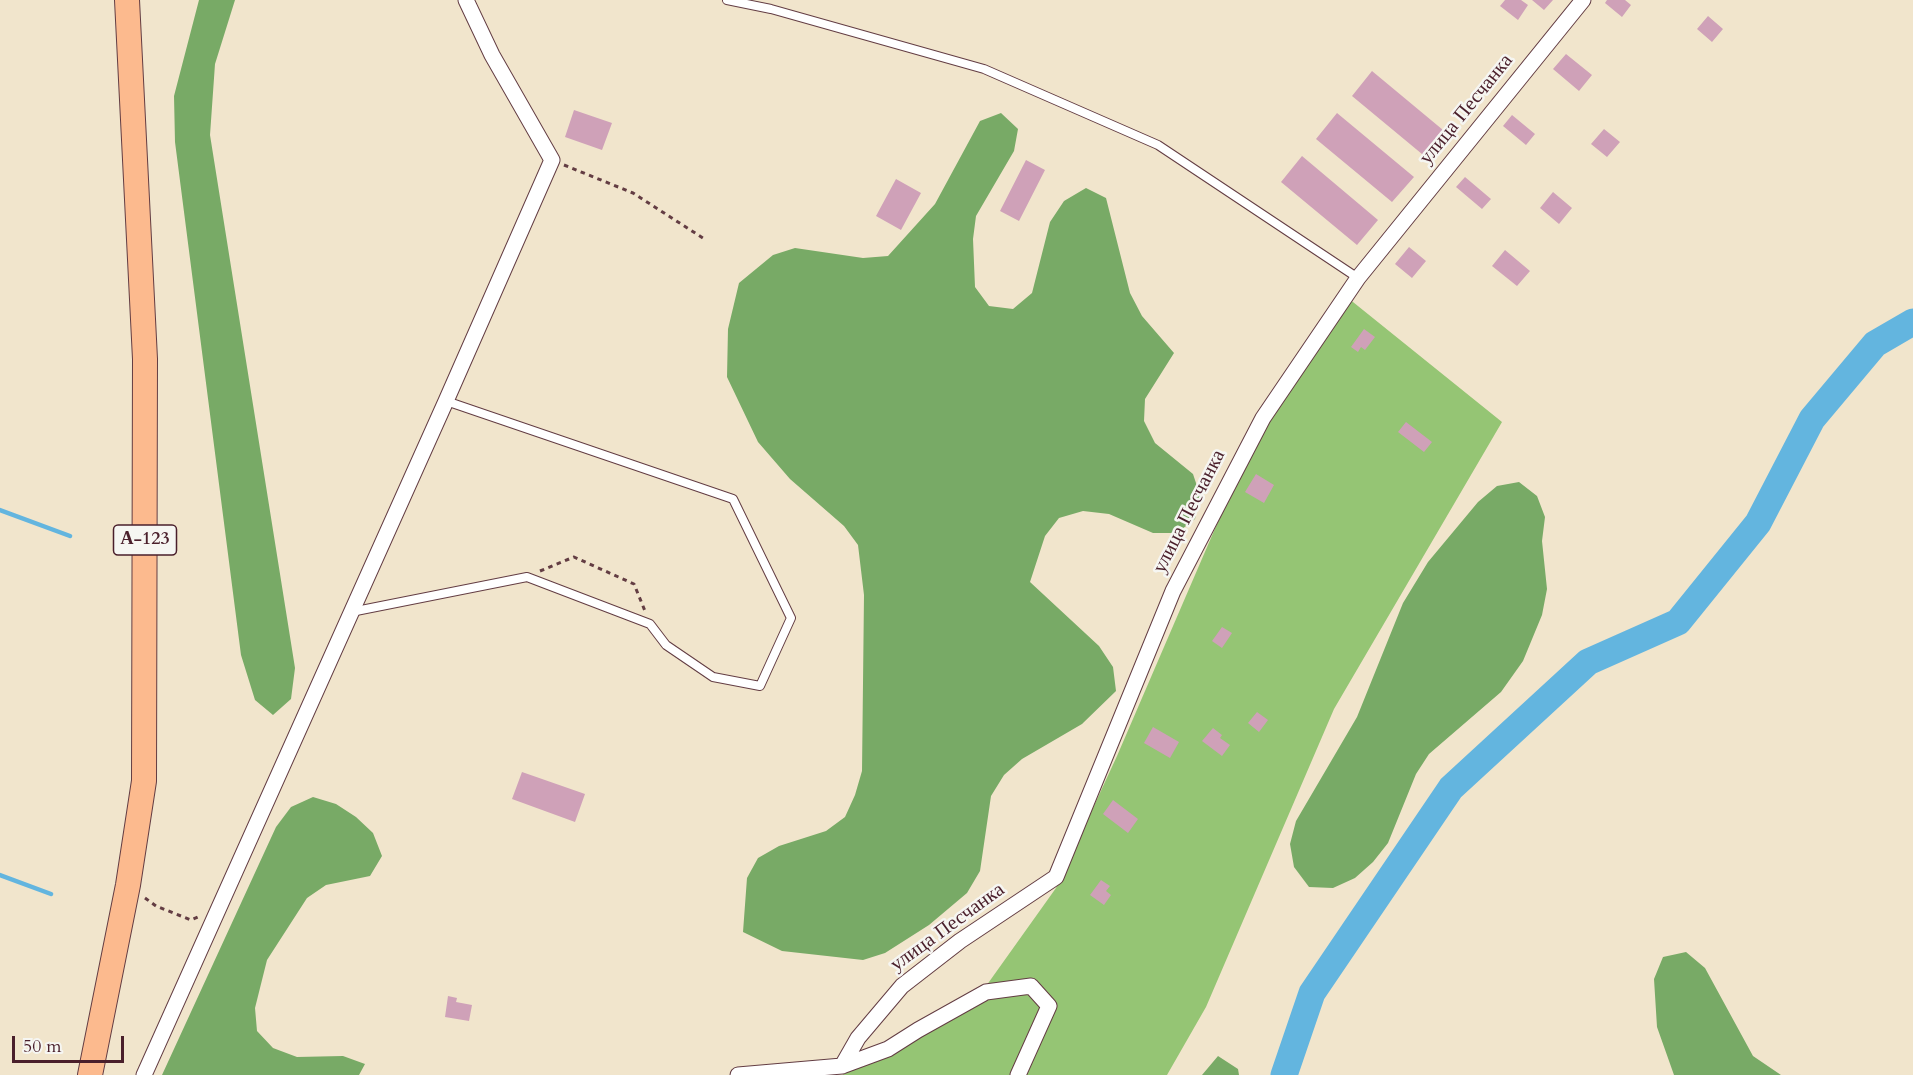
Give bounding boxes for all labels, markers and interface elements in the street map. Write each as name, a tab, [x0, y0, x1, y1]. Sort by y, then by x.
street label: улица Песчанка	[1415, 50, 1519, 170]
street label: улица Песчанка	[1149, 446, 1231, 578]
road number: А-123	[114, 525, 176, 555]
street label: улица Песчанка	[886, 879, 1010, 977]
scale bar	[15, 1024, 128, 1062]
text: 50 m	[23, 1034, 62, 1059]

